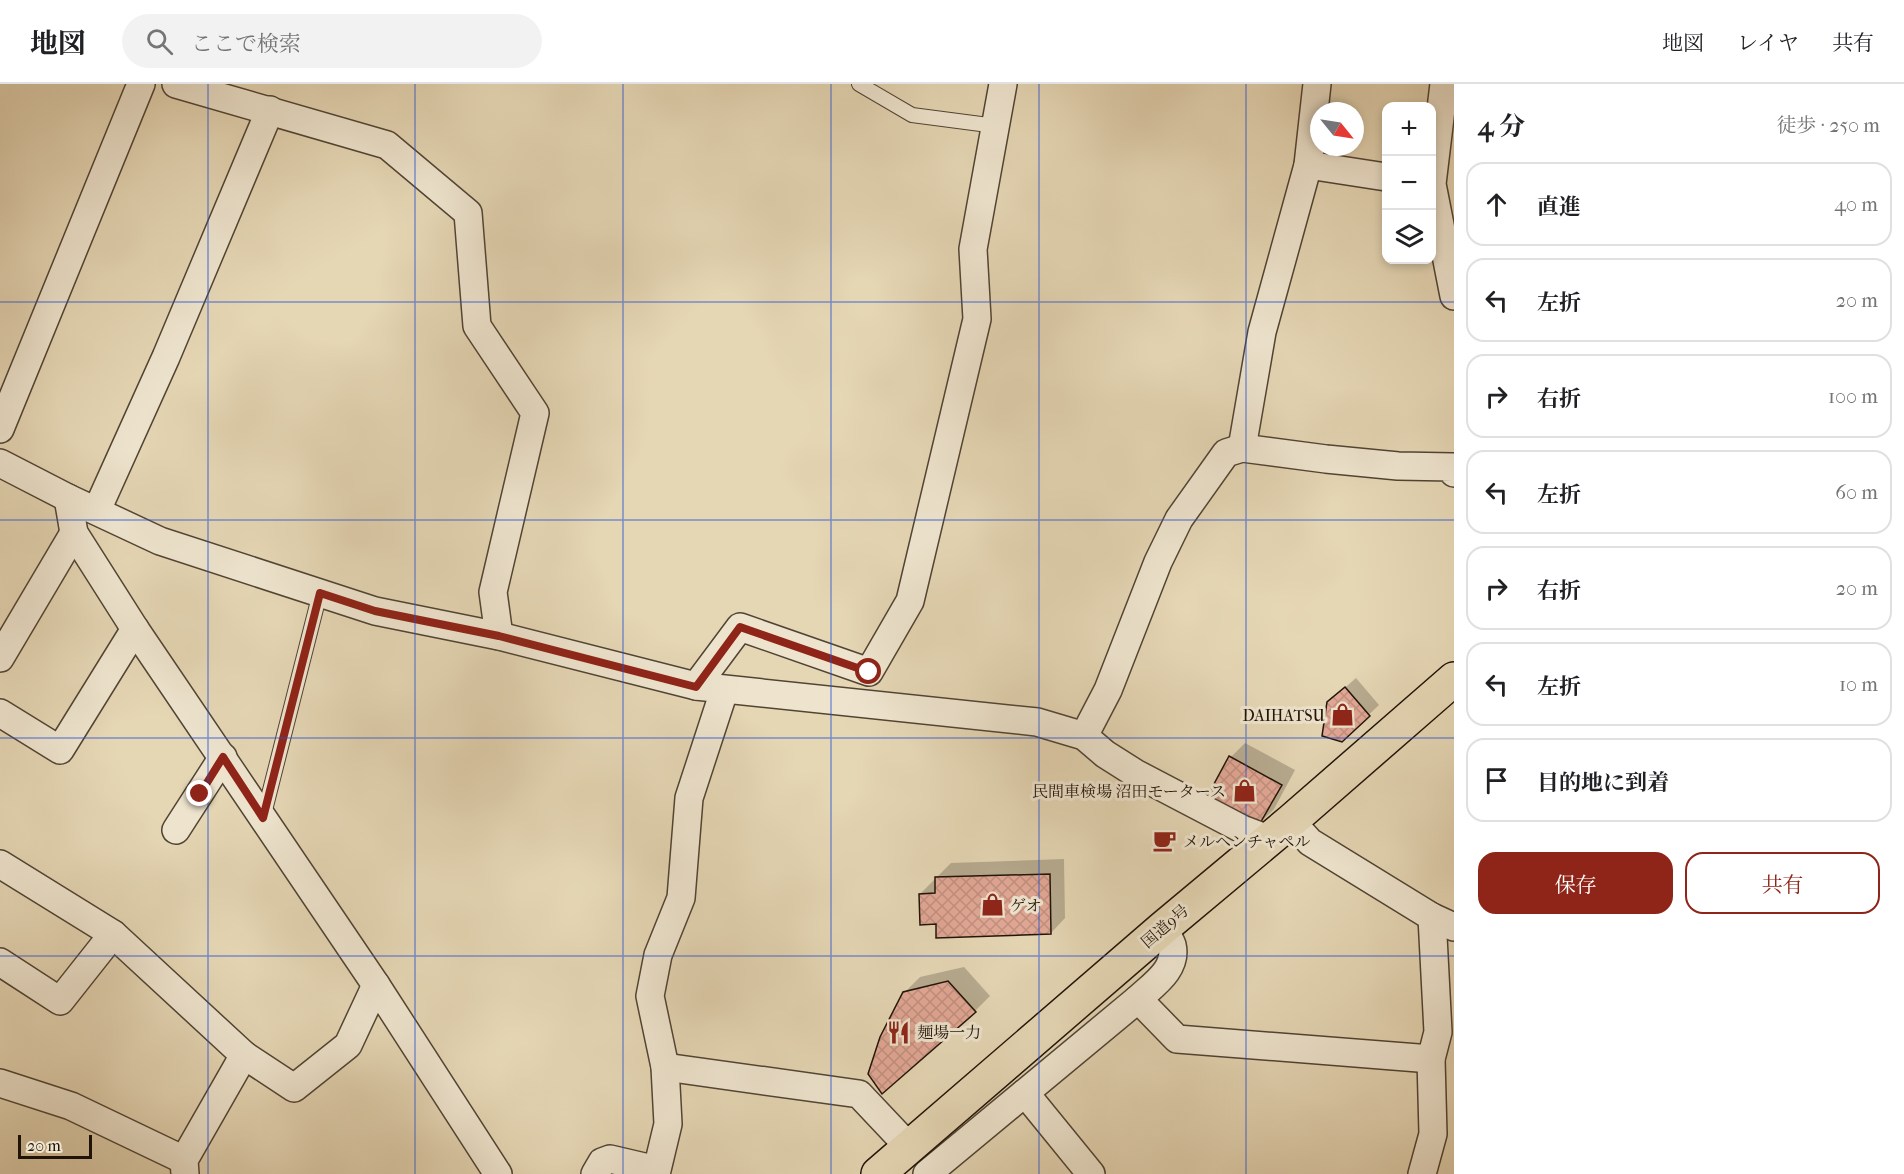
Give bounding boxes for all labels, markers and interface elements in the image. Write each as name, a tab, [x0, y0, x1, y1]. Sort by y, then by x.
search box	[122, 14, 542, 68]
icon: search	[143, 25, 176, 58]
text: 地図	[30, 27, 86, 60]
text: ここで検索	[191, 31, 301, 57]
text: 地図	[1662, 31, 1704, 55]
text: レイヤ	[1737, 31, 1799, 55]
text: 共有	[1832, 31, 1874, 55]
north arrow	[1310, 102, 1364, 156]
map controls	[1382, 102, 1436, 264]
button: +	[1382, 102, 1436, 156]
text: 4 分	[1478, 111, 1525, 142]
text: 徒歩 · 250 m	[1777, 114, 1880, 137]
button: −	[1382, 156, 1436, 210]
icon: ahead	[1480, 188, 1513, 221]
text: 40 m	[1834, 193, 1878, 216]
text: 直進	[1537, 194, 1581, 220]
button: layers	[1382, 210, 1436, 264]
icon: left	[1480, 284, 1513, 317]
text: 20 m	[1836, 289, 1878, 312]
text: 左折	[1537, 290, 1581, 316]
icon: right	[1480, 380, 1513, 413]
text: 100 m	[1828, 385, 1878, 408]
text: 右折	[1537, 386, 1581, 412]
icon: left	[1480, 476, 1513, 509]
text: 60 m	[1835, 481, 1878, 504]
text: 左折	[1537, 482, 1581, 508]
icon: right	[1480, 572, 1513, 605]
text: 20 m	[1836, 577, 1878, 600]
text: 右折	[1537, 578, 1581, 604]
route start	[855, 658, 881, 684]
icon: left	[1480, 668, 1513, 701]
text: 10 m	[1839, 673, 1878, 696]
text: 左折	[1537, 674, 1581, 700]
shop icon: DAIHATSU	[1330, 702, 1356, 728]
place label: DAIHATSU	[1242, 706, 1326, 725]
icon: arrive	[1480, 764, 1513, 797]
text: 目的地に到着	[1537, 770, 1669, 796]
shop icon: 民間車検場 沼田モータース	[1231, 778, 1257, 804]
route end	[186, 780, 212, 806]
place label: 民間車検場 沼田モータース	[1032, 782, 1226, 801]
cafe icon: メルヘンチャペル	[1152, 828, 1178, 854]
place label: メルヘンチャペル	[1183, 832, 1311, 851]
button: 保存	[1478, 852, 1673, 914]
button: 共有	[1685, 852, 1880, 914]
shop icon: ゲオ	[979, 892, 1005, 918]
place label: ゲオ	[1010, 896, 1042, 915]
street label: 国道9号	[1137, 900, 1193, 952]
restaurant icon: 麺場一力	[886, 1019, 912, 1045]
place label: 麺場一力	[917, 1023, 981, 1042]
scale bar	[18, 1132, 92, 1160]
text: 20 m	[27, 1136, 61, 1155]

